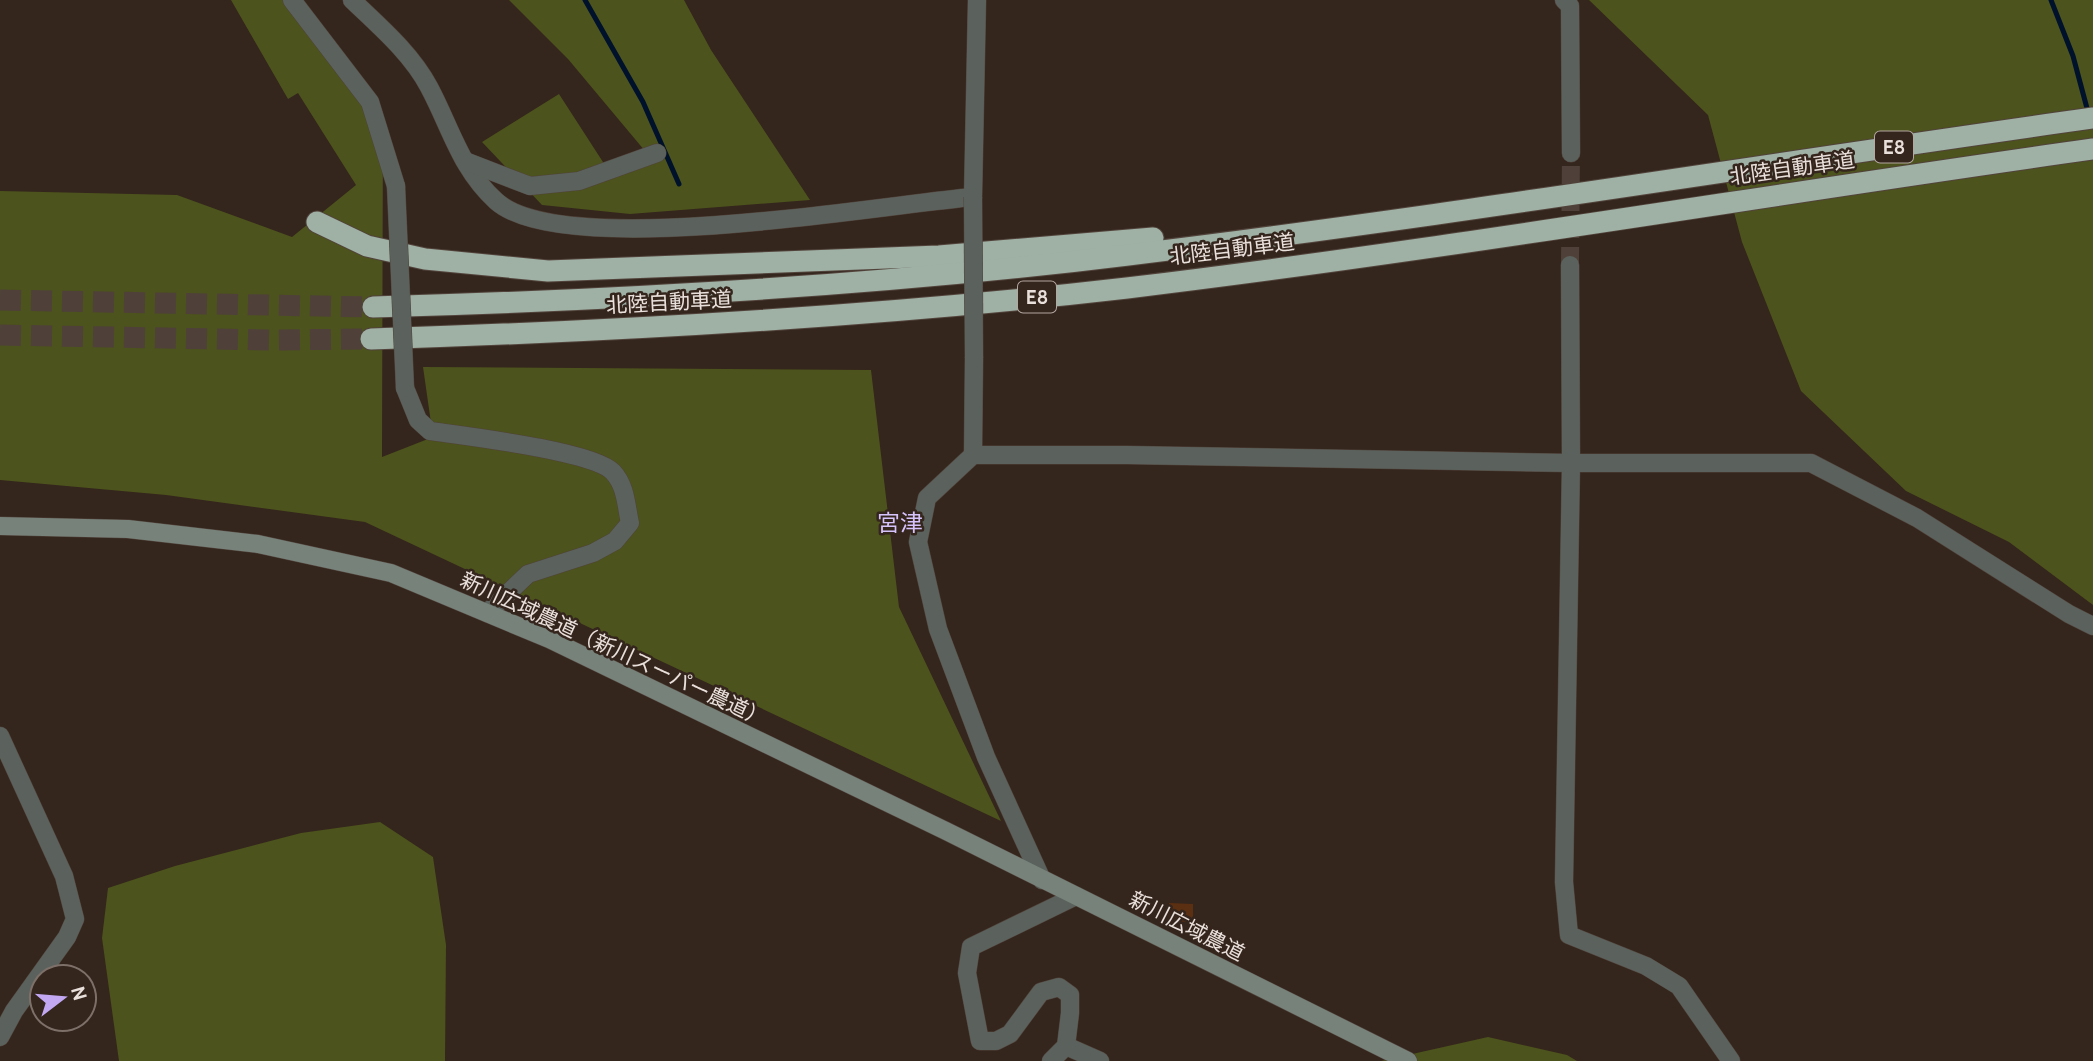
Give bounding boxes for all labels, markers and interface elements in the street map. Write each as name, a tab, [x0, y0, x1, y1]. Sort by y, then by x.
road number: E8	[1875, 132, 1913, 162]
street label: 北陸自動車道	[1728, 147, 1856, 189]
street label: 北陸自動車道	[1168, 229, 1296, 269]
road number: E8	[1018, 282, 1056, 312]
street label: 北陸自動車道	[605, 286, 733, 318]
district label: 宮津	[877, 509, 923, 537]
street label: 新川広域農道（新川スーパー農道）	[457, 567, 771, 731]
street label: 新川広域農道	[1125, 886, 1249, 966]
north arrow	[28, 963, 98, 1033]
text: N	[66, 984, 92, 1003]

